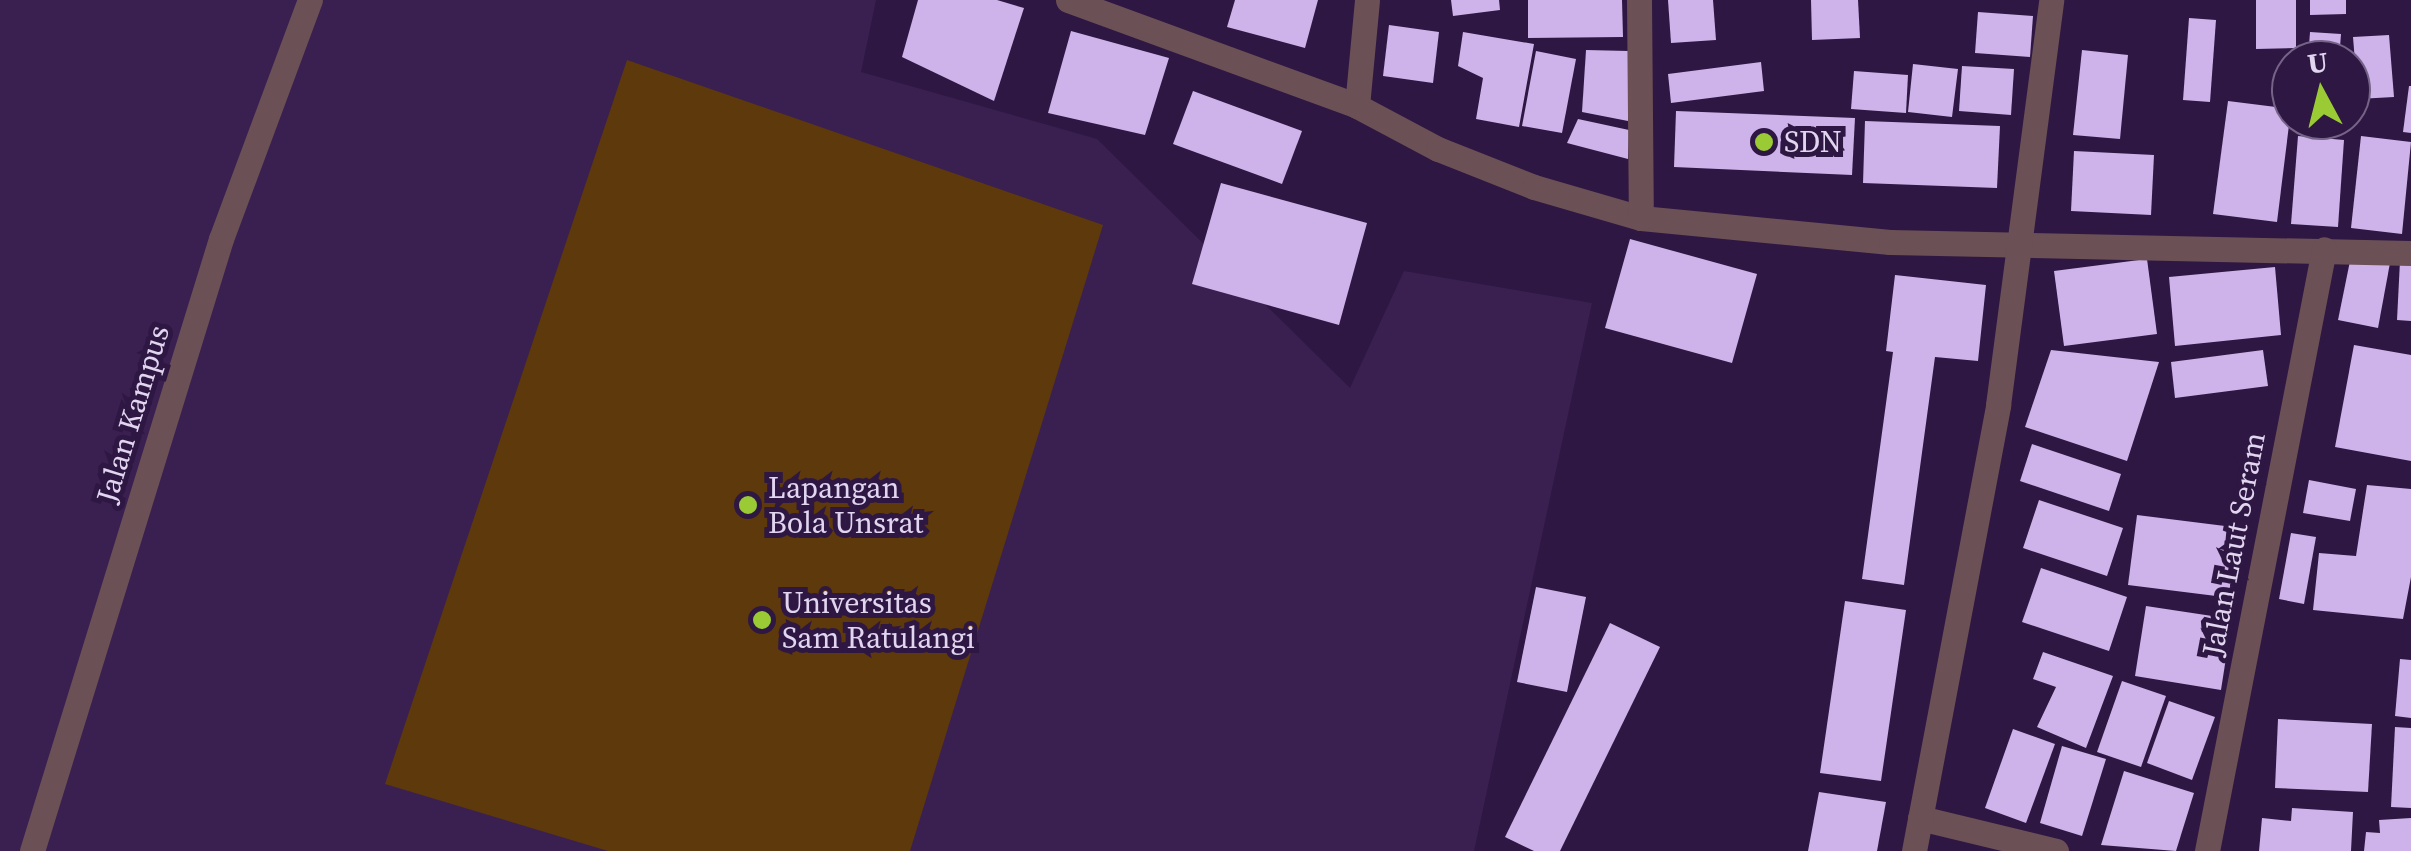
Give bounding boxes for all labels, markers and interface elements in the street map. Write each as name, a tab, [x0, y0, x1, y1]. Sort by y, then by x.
north arrow	[2271, 40, 2371, 140]
text: U	[2305, 42, 2330, 82]
place label: SDN	[1784, 124, 1842, 160]
marker: SDN	[1753, 131, 1775, 153]
street label: Jalan Kampus	[89, 321, 177, 507]
street label: Jalan Laut Seram	[2195, 429, 2273, 659]
place label: Lapangan Bola Unsrat	[768, 470, 923, 540]
marker: Lapangan Bola Unsrat	[737, 494, 759, 516]
place label: Universitas Sam Ratulangi	[782, 585, 975, 656]
marker: Universitas Sam Ratulangi	[751, 609, 773, 631]

